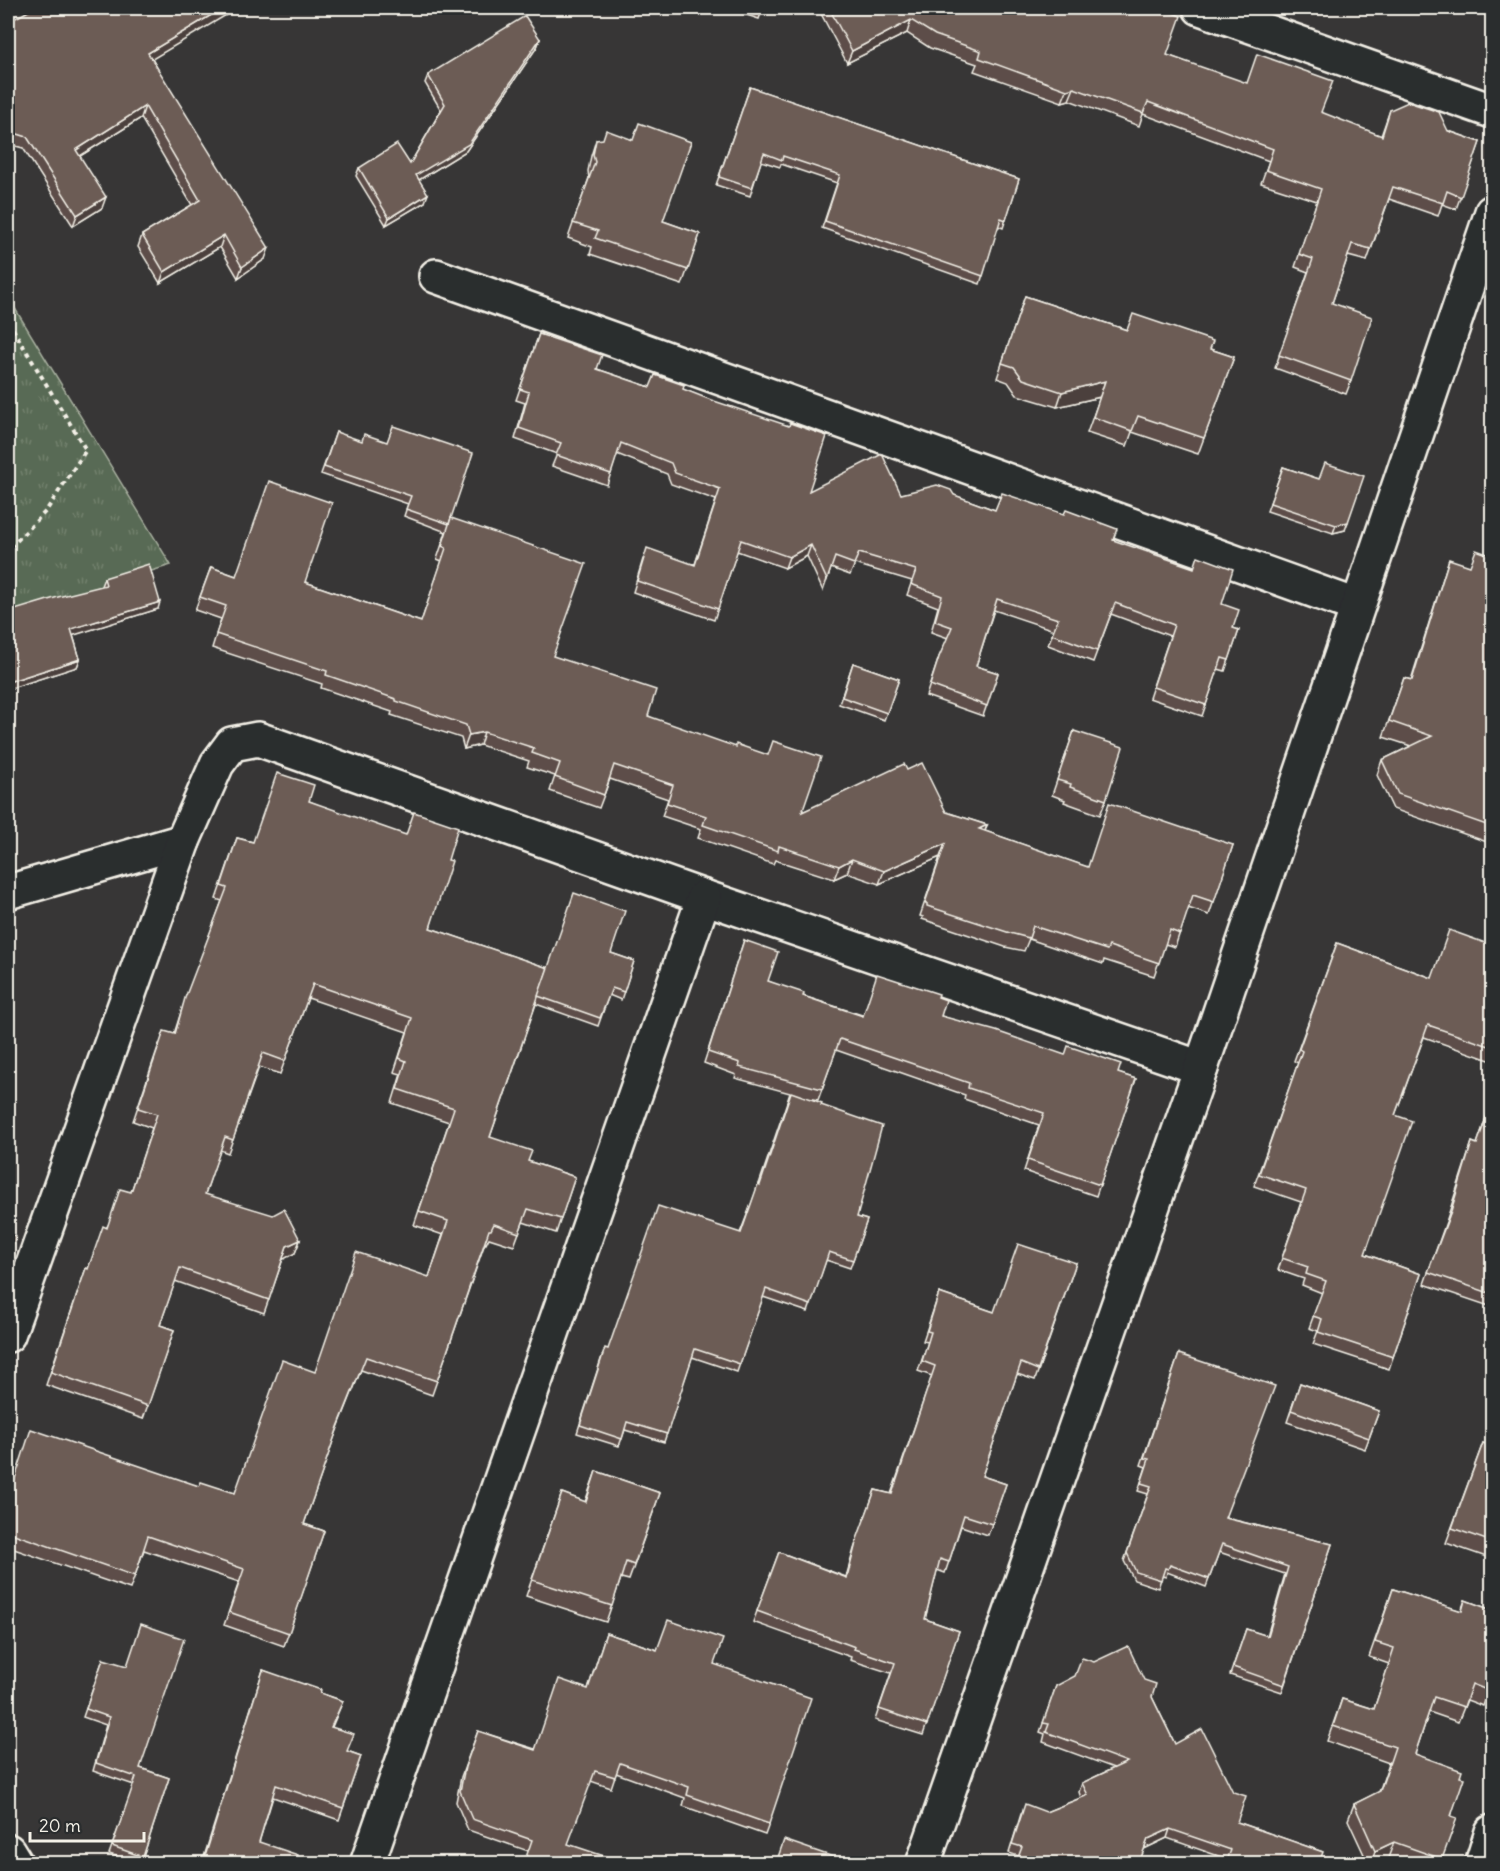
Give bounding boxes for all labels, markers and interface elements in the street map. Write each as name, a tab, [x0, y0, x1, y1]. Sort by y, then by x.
scale bar	[30, 1805, 144, 1843]
text: 20 m	[39, 1814, 81, 1837]

